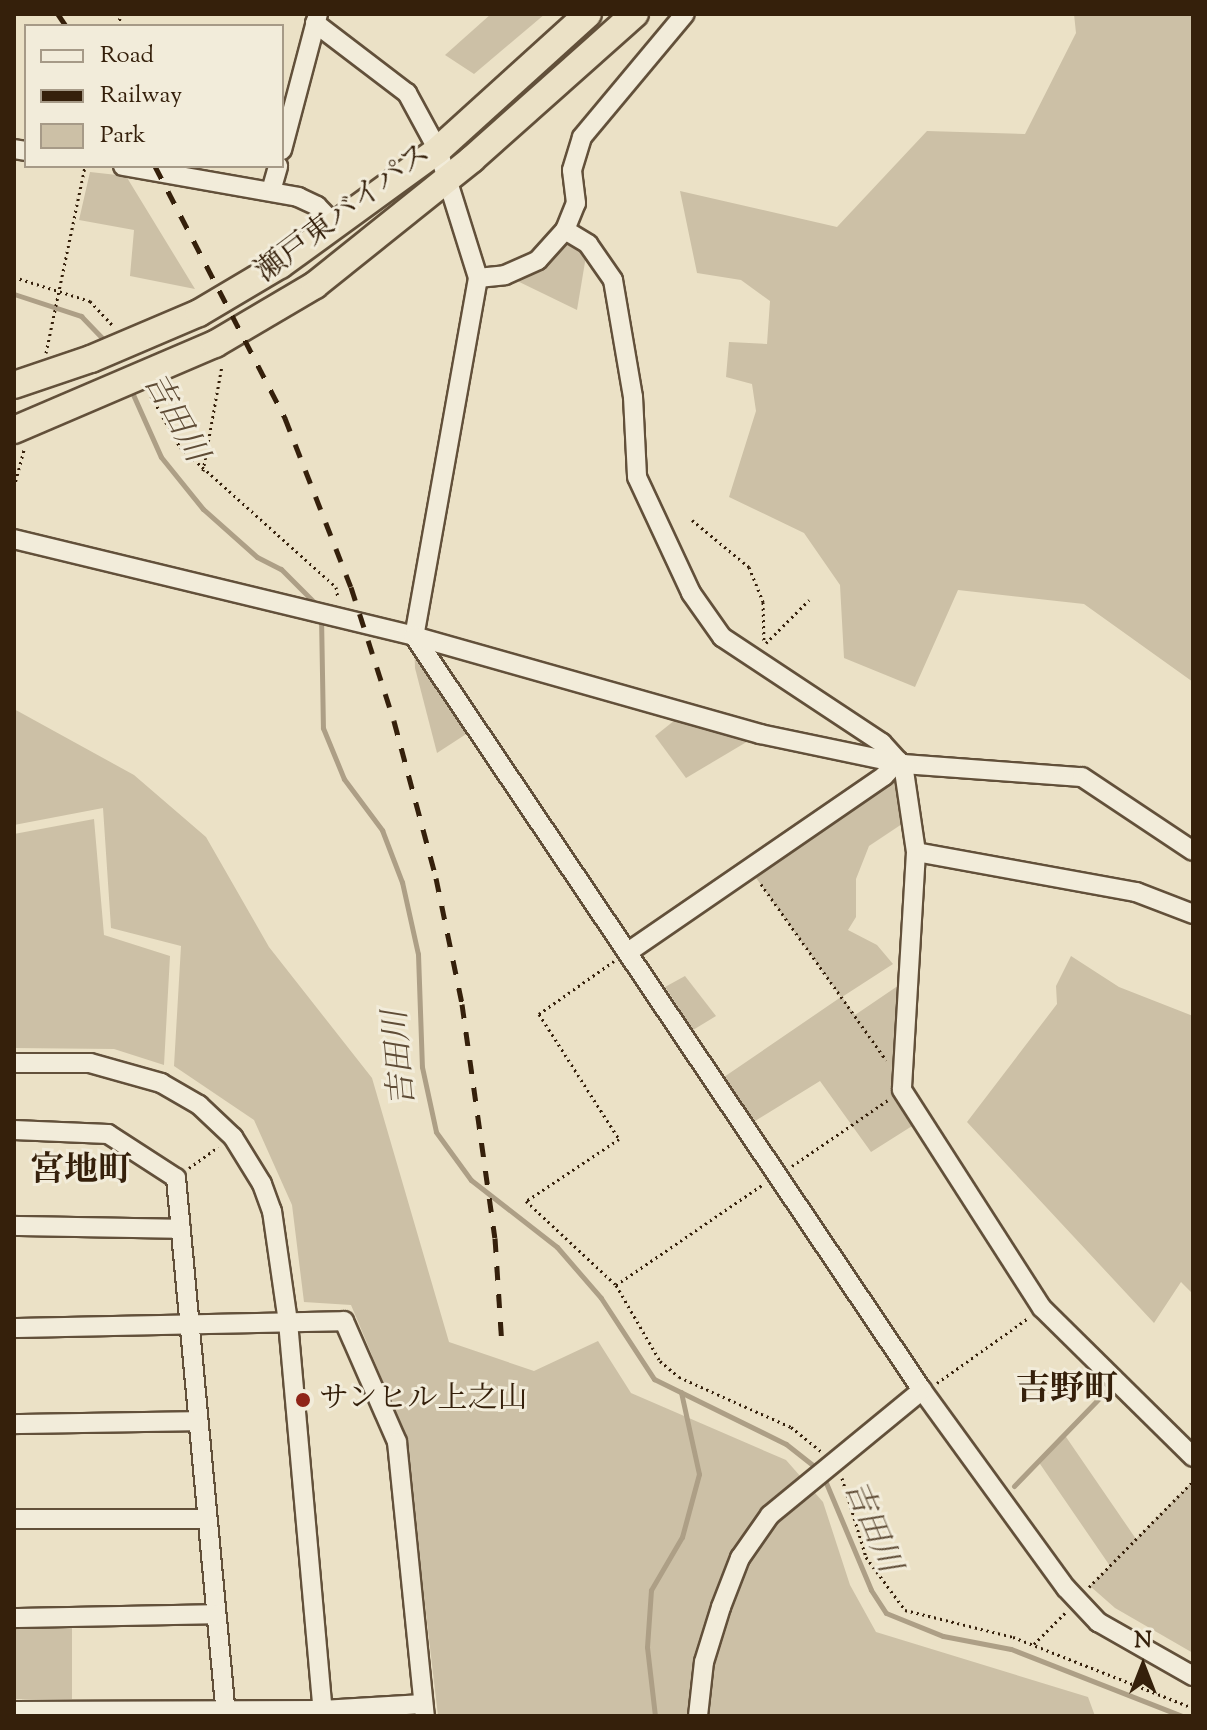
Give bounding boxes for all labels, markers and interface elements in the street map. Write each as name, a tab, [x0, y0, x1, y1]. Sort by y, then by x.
legend	[24, 24, 284, 168]
text: Road	[100, 39, 154, 73]
text: Railway	[100, 79, 182, 113]
text: Park	[100, 119, 146, 153]
street label: 瀬戸東バイパス	[249, 136, 439, 292]
water label: 吉田川	[134, 367, 214, 469]
water label: 吉田川	[378, 1009, 424, 1107]
district label: 宮地町	[30, 1152, 132, 1192]
district label: 吉野町	[1016, 1371, 1118, 1411]
place label: サンヒル上之山	[319, 1382, 529, 1418]
marker: サンヒル上之山	[294, 1391, 312, 1409]
water label: 吉田川	[835, 1475, 907, 1579]
north arrow	[1103, 1626, 1183, 1706]
text: N	[1134, 1626, 1152, 1658]

